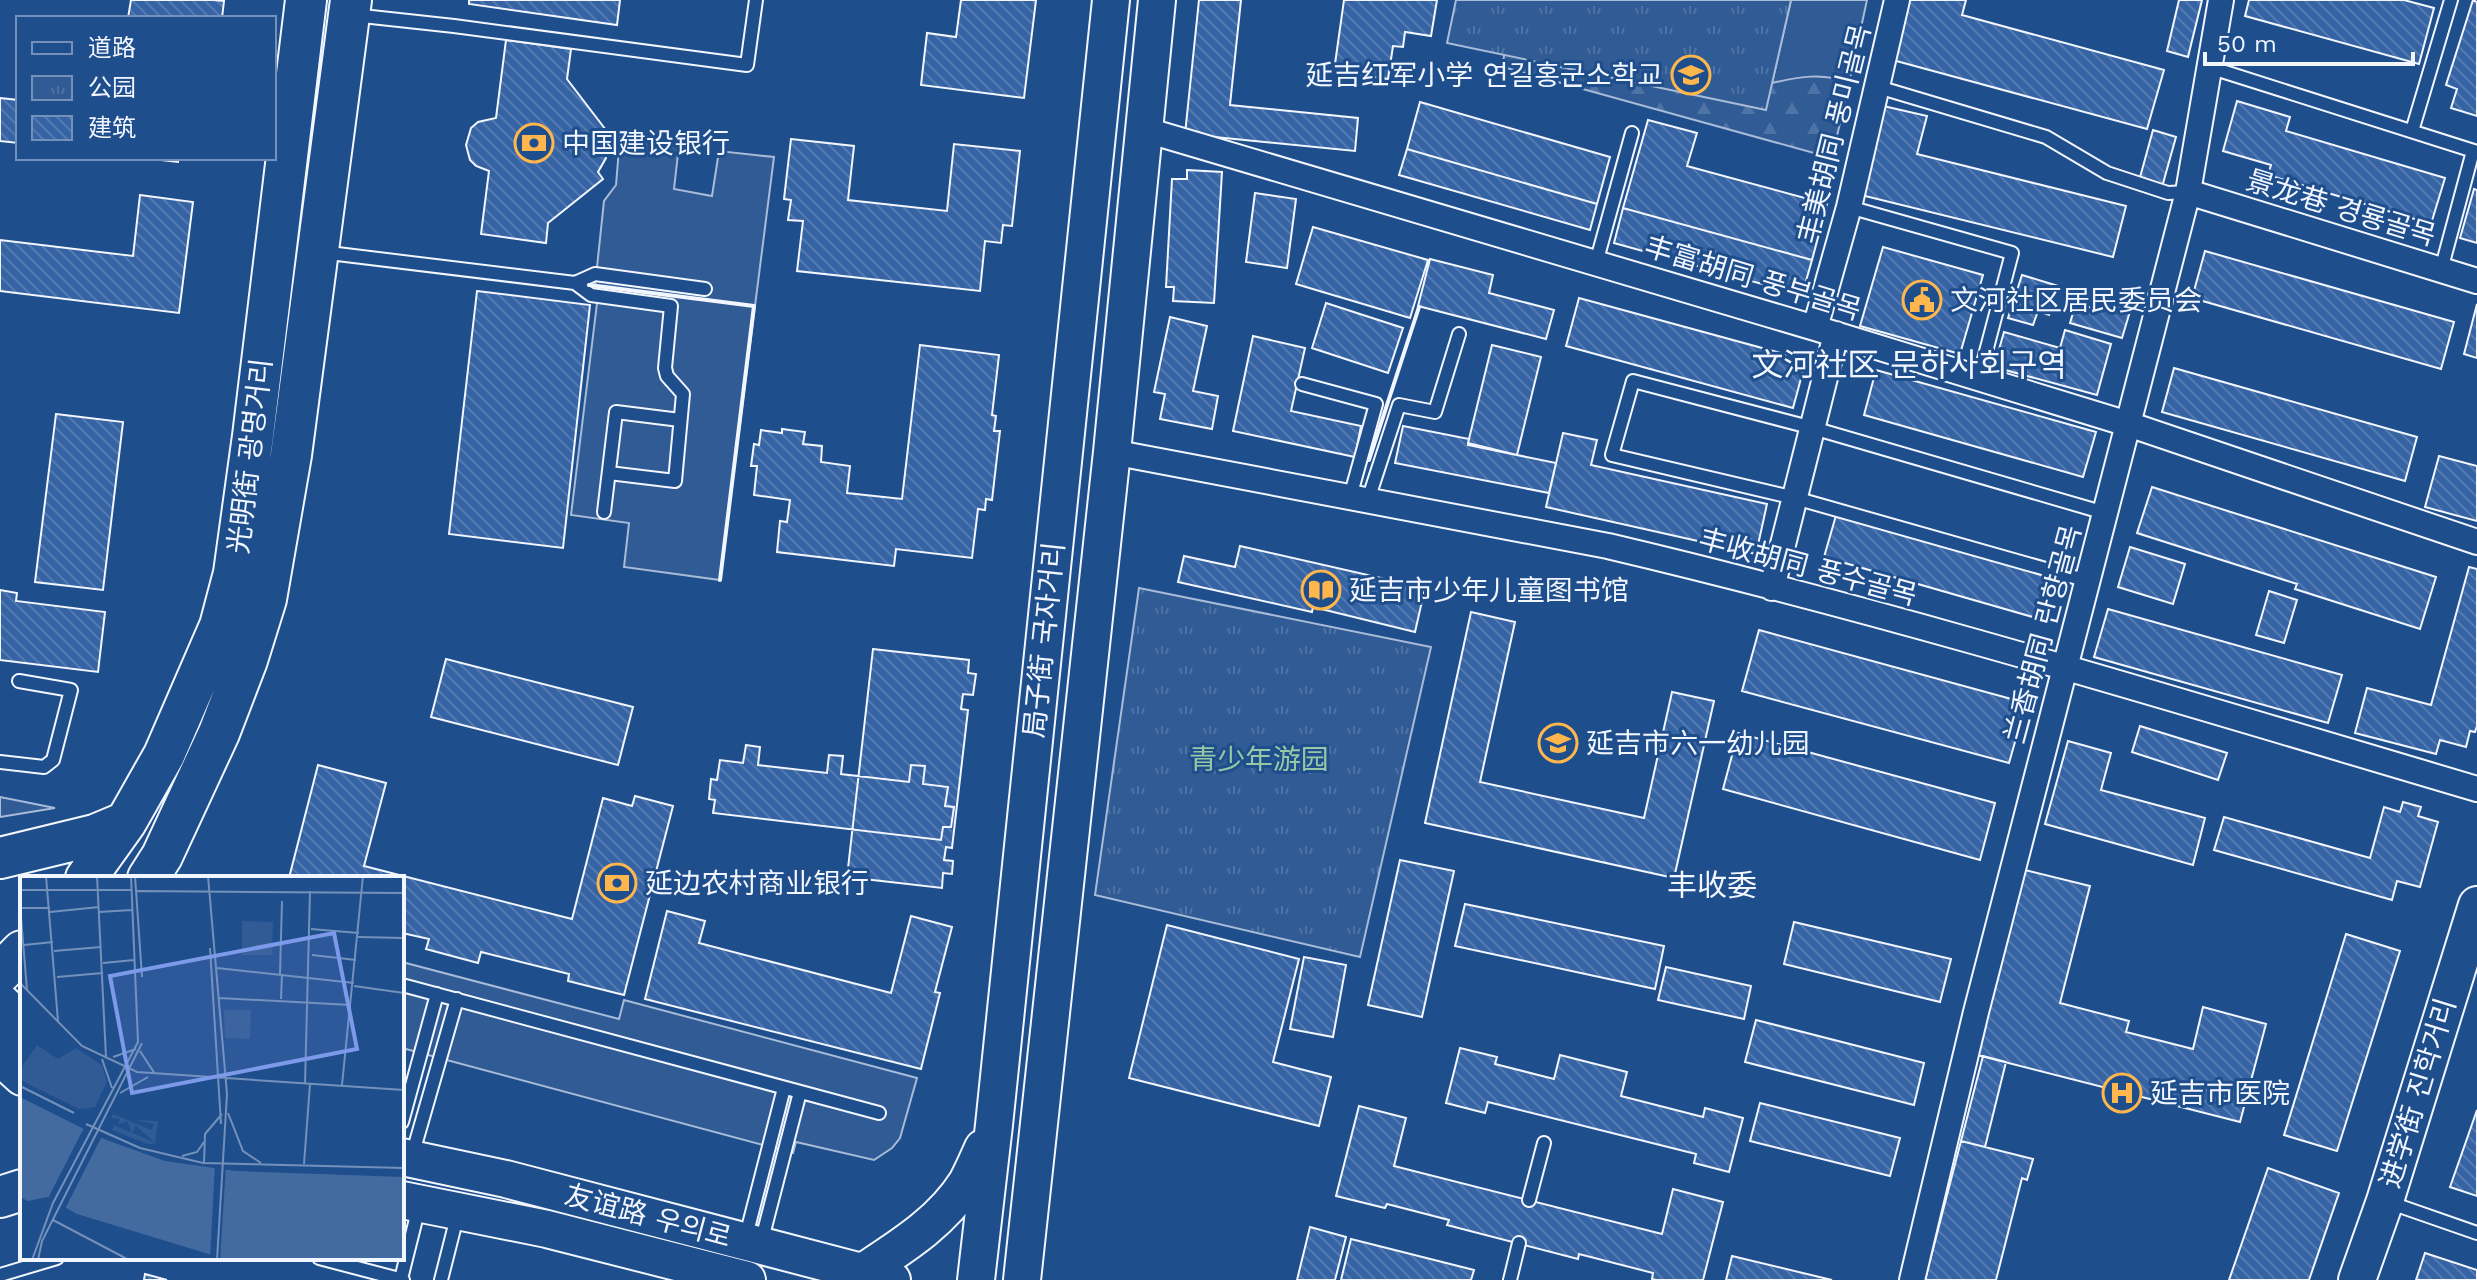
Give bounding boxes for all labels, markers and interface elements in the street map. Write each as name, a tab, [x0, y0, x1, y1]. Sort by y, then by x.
legend	[16, 16, 276, 160]
scale bar	[2205, 16, 2413, 66]
street label: 丰美胡同 풍미골목	[1791, 21, 1877, 247]
text: 50 m	[2217, 30, 2277, 58]
text: 道路	[88, 34, 136, 62]
school or university icon: 延吉红军小学 연길홍군소학교	[1670, 54, 1712, 96]
place label: 延吉红军小学 연길홍군소학교	[1305, 59, 1663, 92]
text: 公园	[88, 74, 136, 102]
text: 建筑	[88, 114, 136, 142]
bank icon: 中国建设银行	[513, 122, 555, 164]
place label: 中国建设银行	[562, 127, 730, 160]
street label: 景龙巷 경룡골목	[2242, 163, 2440, 253]
street label: 丰富胡同 풍부골목	[1641, 229, 1865, 327]
public building icon: 文河社区居民委员会	[1901, 279, 1943, 321]
place label: 文河社区居民委员会	[1950, 284, 2202, 317]
district label: 文河社区 문하사회구역	[1751, 346, 2067, 384]
street label: 光明街 광명거리	[222, 356, 278, 556]
street label: 兰香胡同 란향골목	[1998, 521, 2088, 747]
street label: 丰收胡同 풍수골목	[1695, 522, 1921, 612]
street label: 局子街 국자거리	[1017, 541, 1071, 739]
library icon: 延吉市少年儿童图书馆	[1300, 569, 1342, 611]
place label: 延吉市少年儿童图书馆	[1349, 574, 1629, 607]
school or university icon: 延吉市六一幼儿园	[1537, 722, 1579, 764]
place label: 延吉市六一幼儿园	[1586, 727, 1810, 760]
park label: 青少年游园	[1189, 743, 1329, 776]
bank icon: 延边农村商业银行	[596, 862, 638, 904]
place label: 延边农村商业银行	[645, 867, 869, 900]
district label: 丰收委	[1667, 868, 1757, 903]
inset map	[20, 876, 404, 1260]
street label: 进学街 진학거리	[2373, 994, 2463, 1192]
hospital icon: 延吉市医院	[2101, 1072, 2143, 1114]
place label: 延吉市医院	[2150, 1077, 2290, 1110]
street label: 友谊路 우의로	[561, 1178, 735, 1254]

